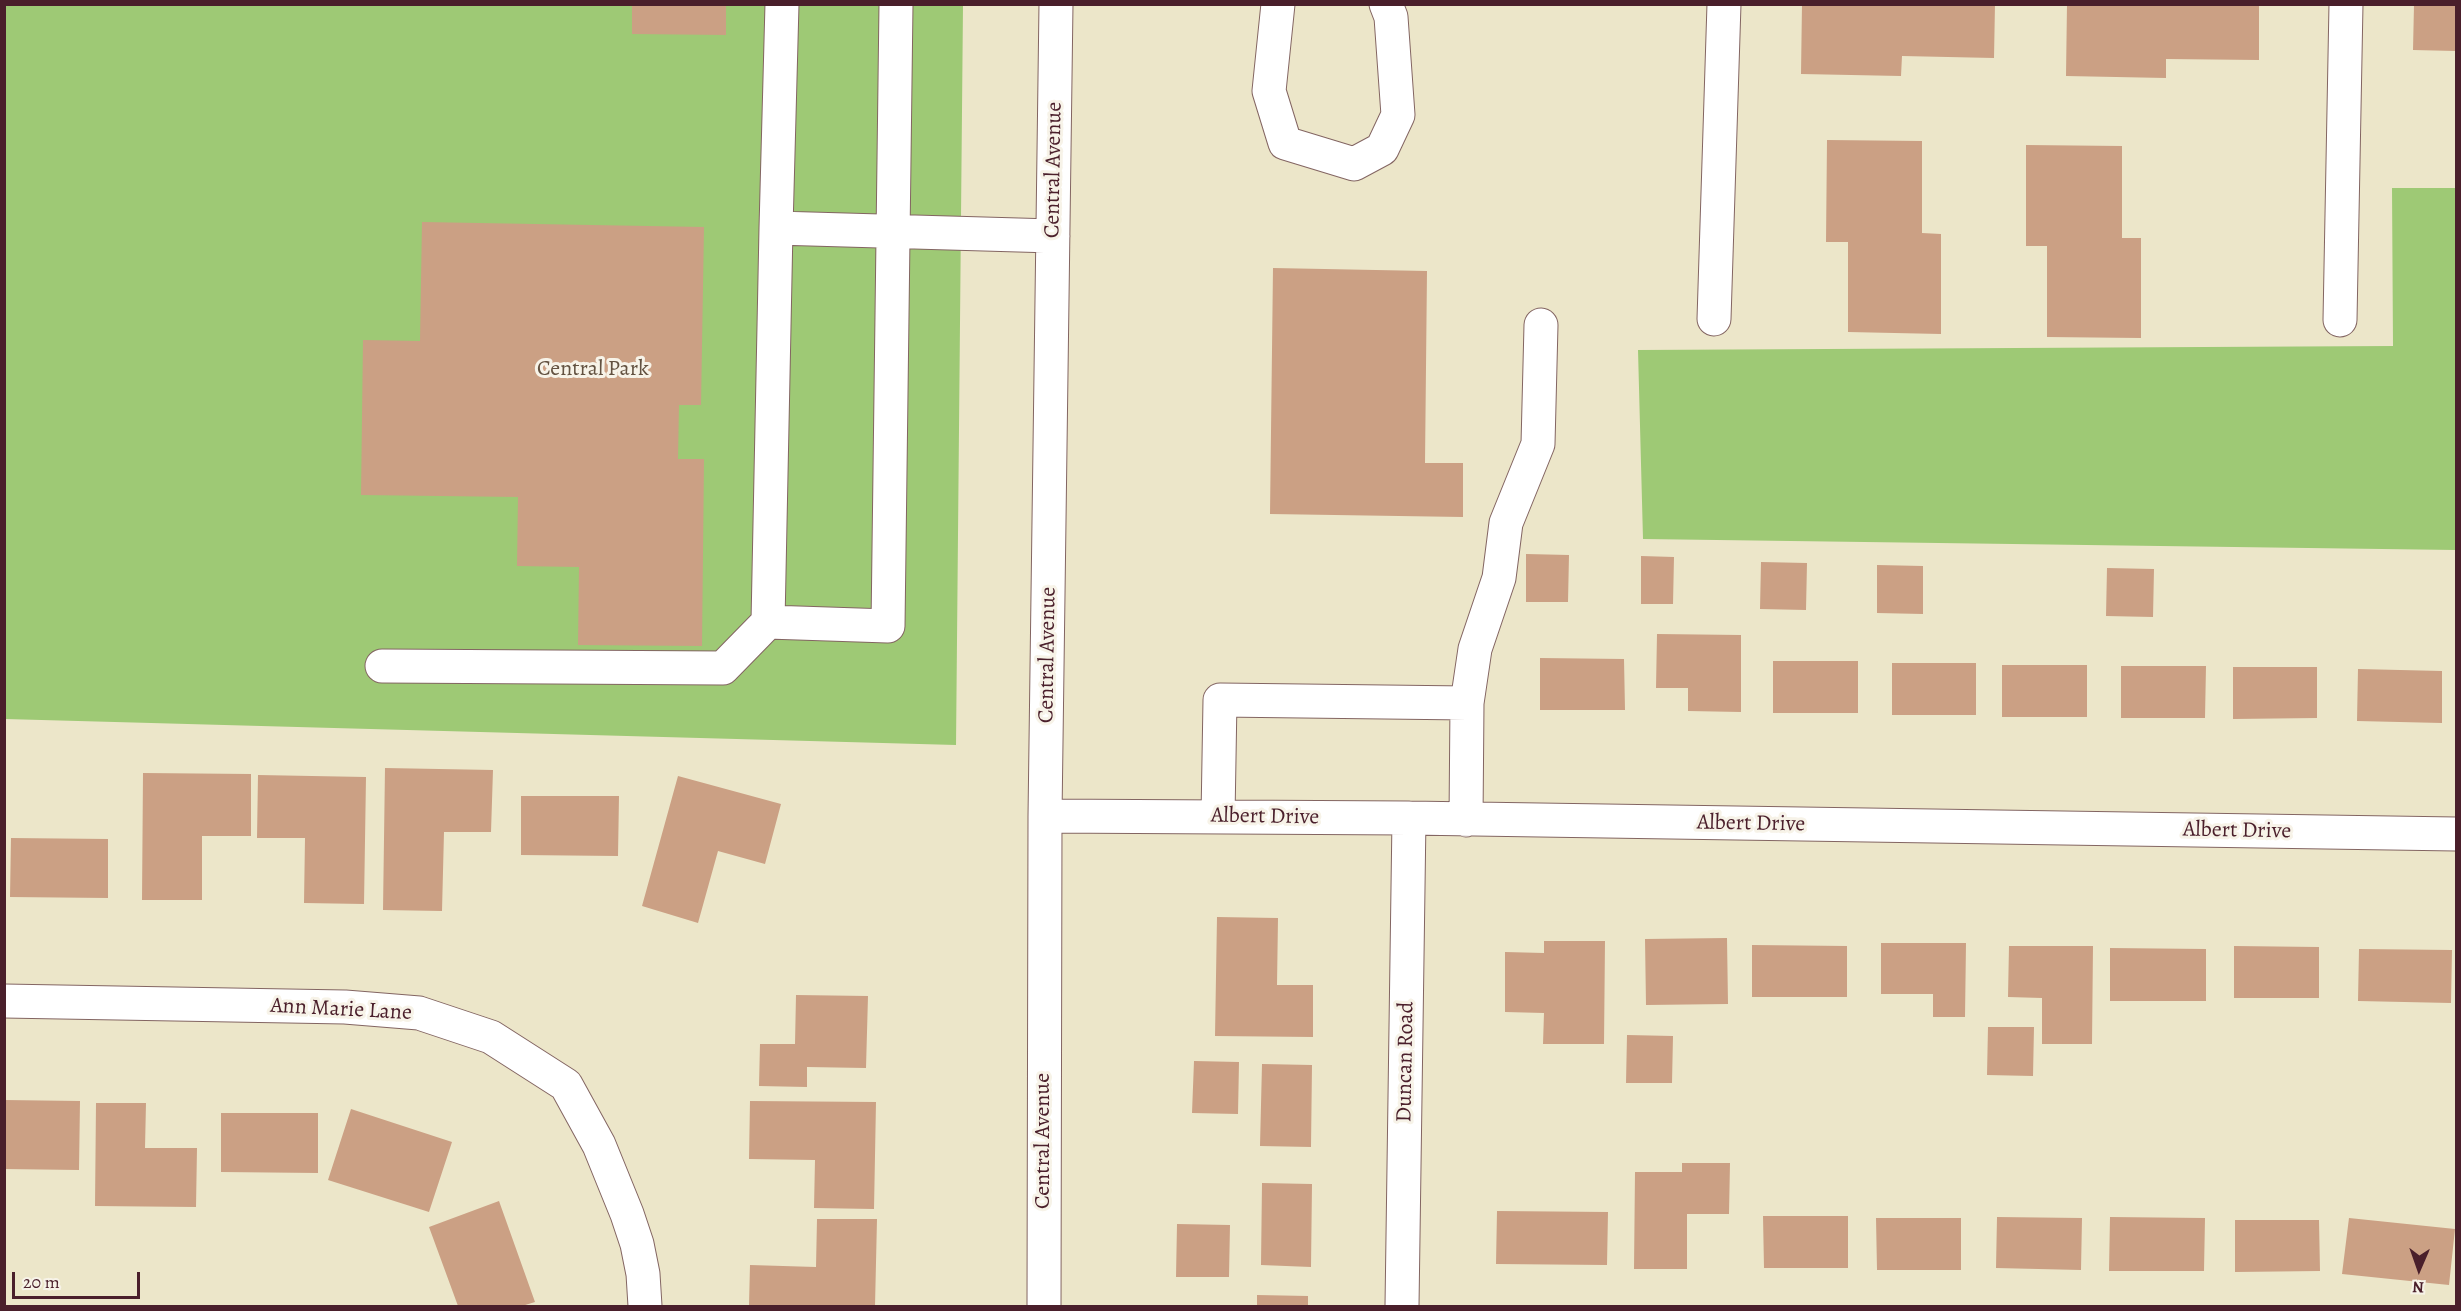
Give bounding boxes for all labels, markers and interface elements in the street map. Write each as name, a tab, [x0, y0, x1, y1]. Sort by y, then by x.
street label: Central Avenue	[1040, 102, 1068, 238]
park label: Central Park	[537, 357, 649, 383]
street label: Central Avenue	[1034, 587, 1062, 723]
street label: Albert Drive	[1211, 803, 1319, 831]
street label: Albert Drive	[1697, 810, 1805, 838]
street label: Albert Drive	[2183, 817, 2291, 845]
street label: Ann Marie Lane	[270, 993, 412, 1027]
street label: Duncan Road	[1392, 1001, 1420, 1123]
street label: Central Avenue	[1031, 1073, 1057, 1209]
north arrow	[2389, 1239, 2449, 1299]
scale bar	[15, 1260, 142, 1298]
text: 20 m	[23, 1270, 60, 1294]
text: N	[2412, 1276, 2425, 1298]

